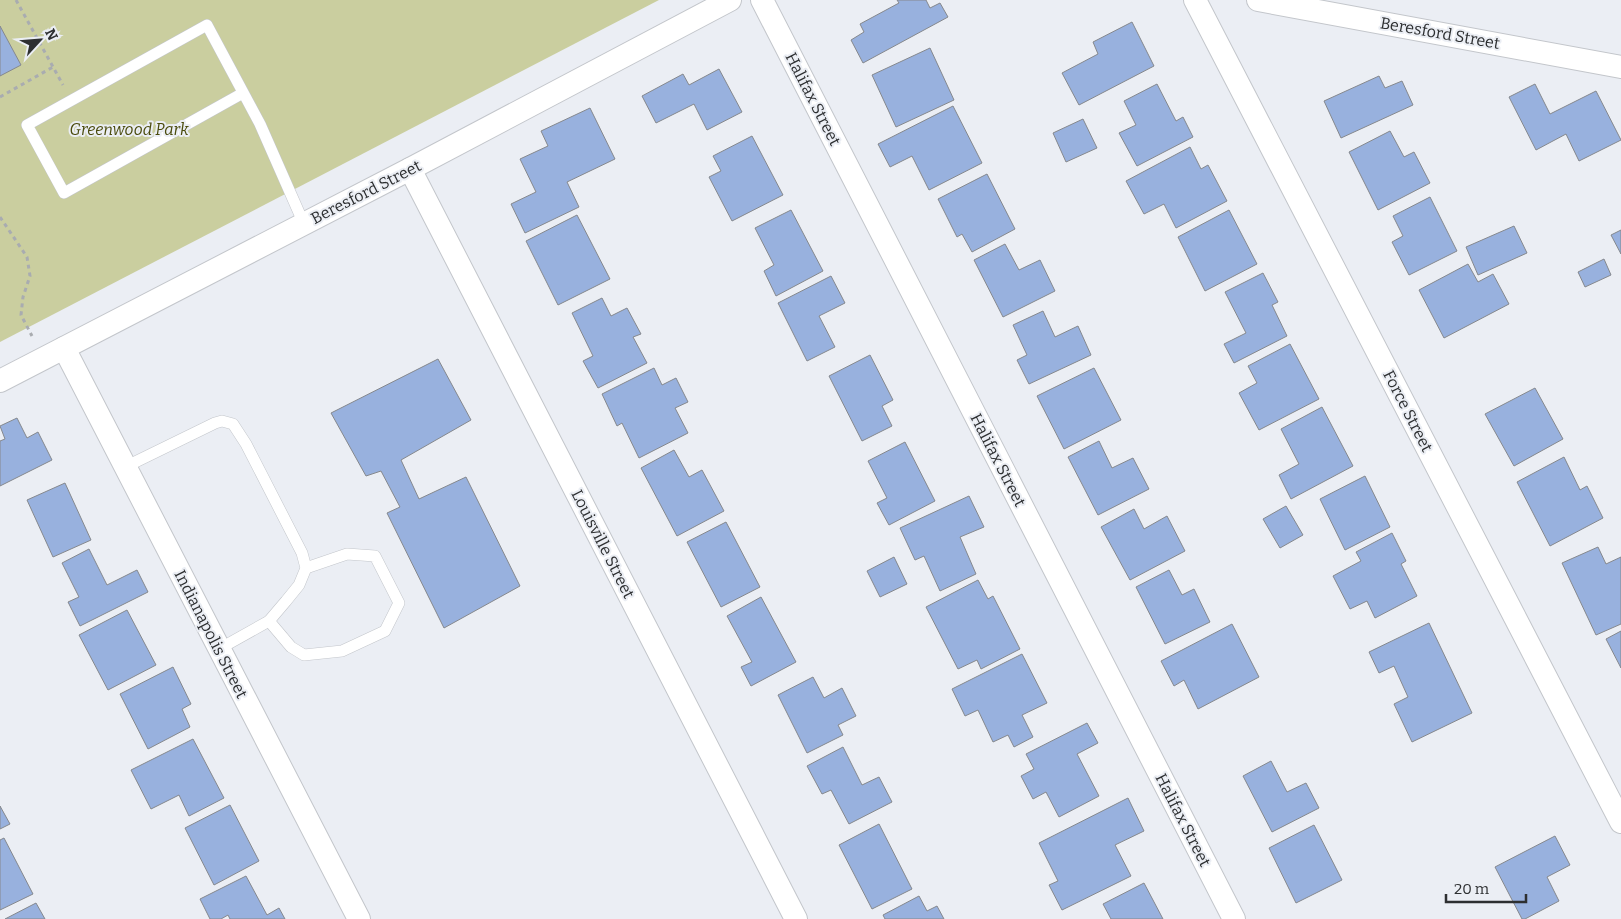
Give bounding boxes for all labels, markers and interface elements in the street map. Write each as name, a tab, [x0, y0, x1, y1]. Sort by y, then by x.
street label: Beresford Street	[1379, 13, 1502, 53]
north arrow	[15, 15, 65, 65]
text: N	[41, 26, 61, 43]
street label: Halifax Street	[781, 49, 845, 149]
park label: Greenwood Park	[69, 120, 189, 139]
street label: Beresford Street	[308, 156, 424, 228]
street label: Force Street	[1379, 367, 1437, 455]
street label: Halifax Street	[966, 410, 1030, 510]
street label: Louisville Street	[567, 487, 639, 602]
street label: Indianapolis Street	[170, 567, 252, 702]
street label: Halifax Street	[1151, 770, 1215, 870]
scale bar	[1446, 872, 1526, 904]
text: 20 m	[1454, 880, 1490, 898]

